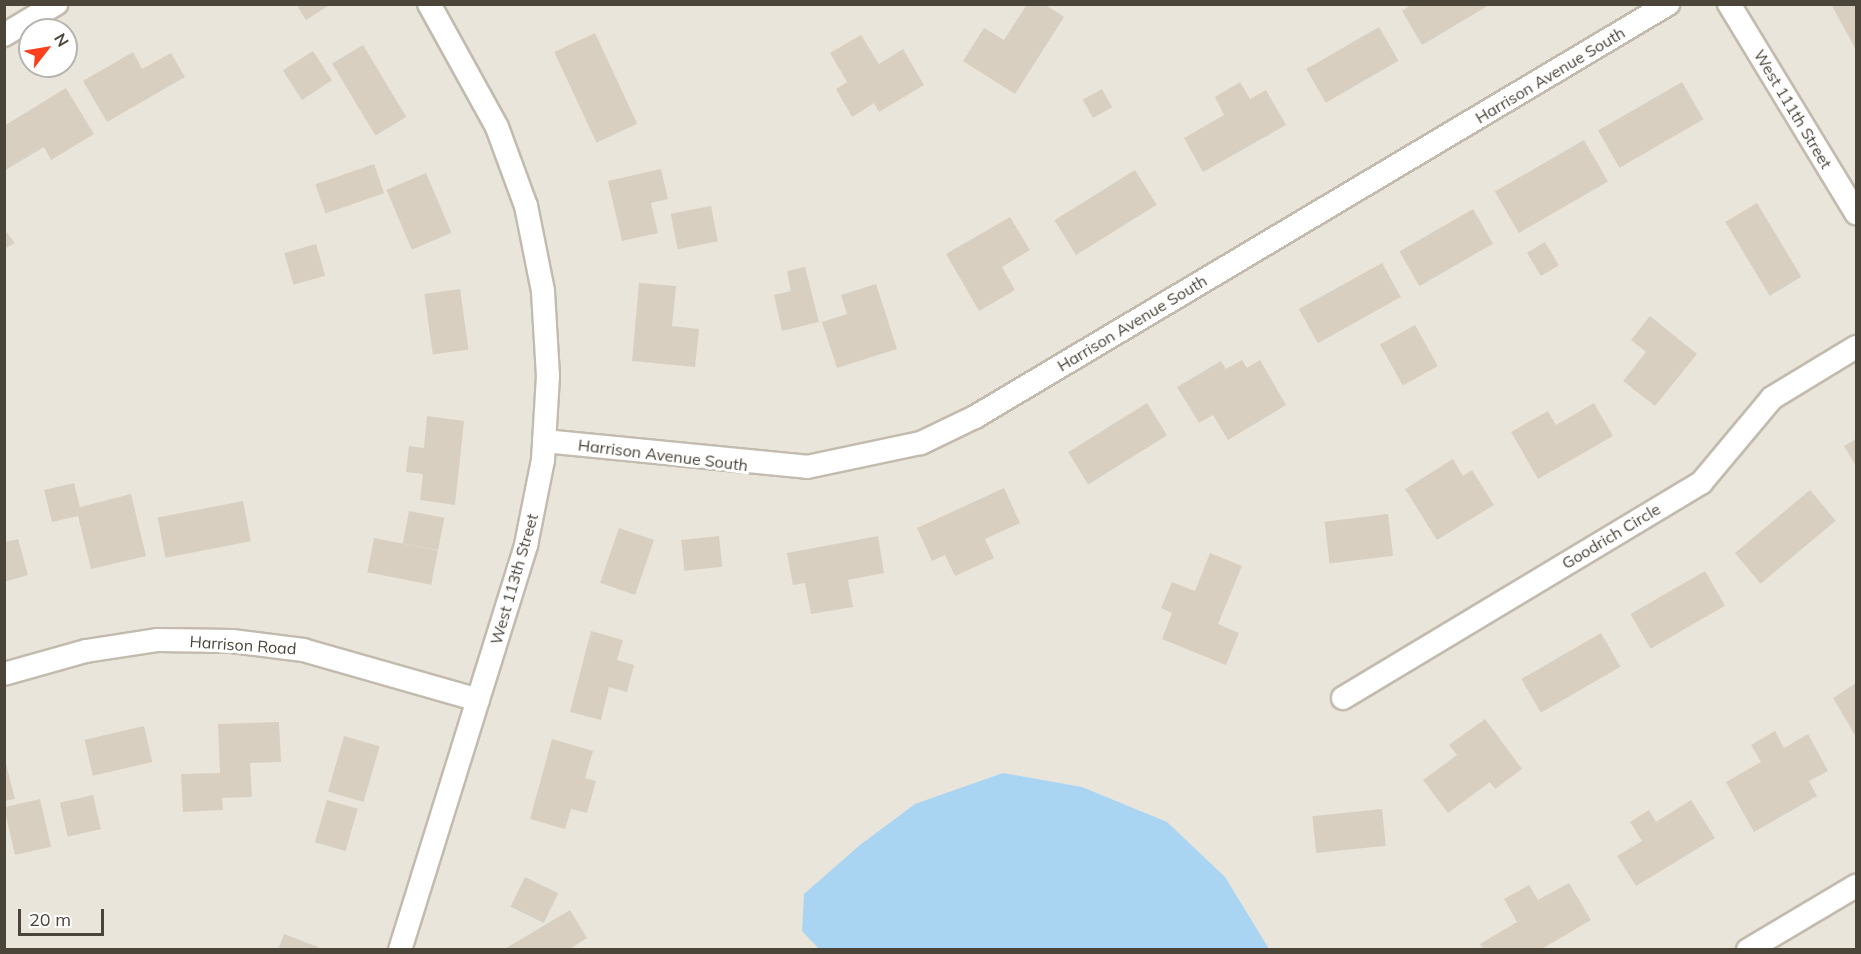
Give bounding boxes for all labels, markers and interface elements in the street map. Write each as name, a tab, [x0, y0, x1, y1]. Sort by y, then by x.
north arrow	[18, 18, 78, 78]
street label: Harrison Avenue South	[1472, 23, 1628, 127]
text: N	[50, 29, 73, 50]
street label: West 111th Street	[1750, 46, 1836, 172]
street label: Harrison Avenue South	[1054, 271, 1210, 375]
street label: Harrison Avenue South	[577, 435, 749, 475]
street label: Goodrich Circle	[1558, 499, 1664, 573]
street label: West 113th Street	[486, 511, 542, 647]
street label: Harrison Road	[189, 632, 297, 658]
scale bar	[21, 897, 106, 935]
text: 20 m	[29, 908, 71, 931]

